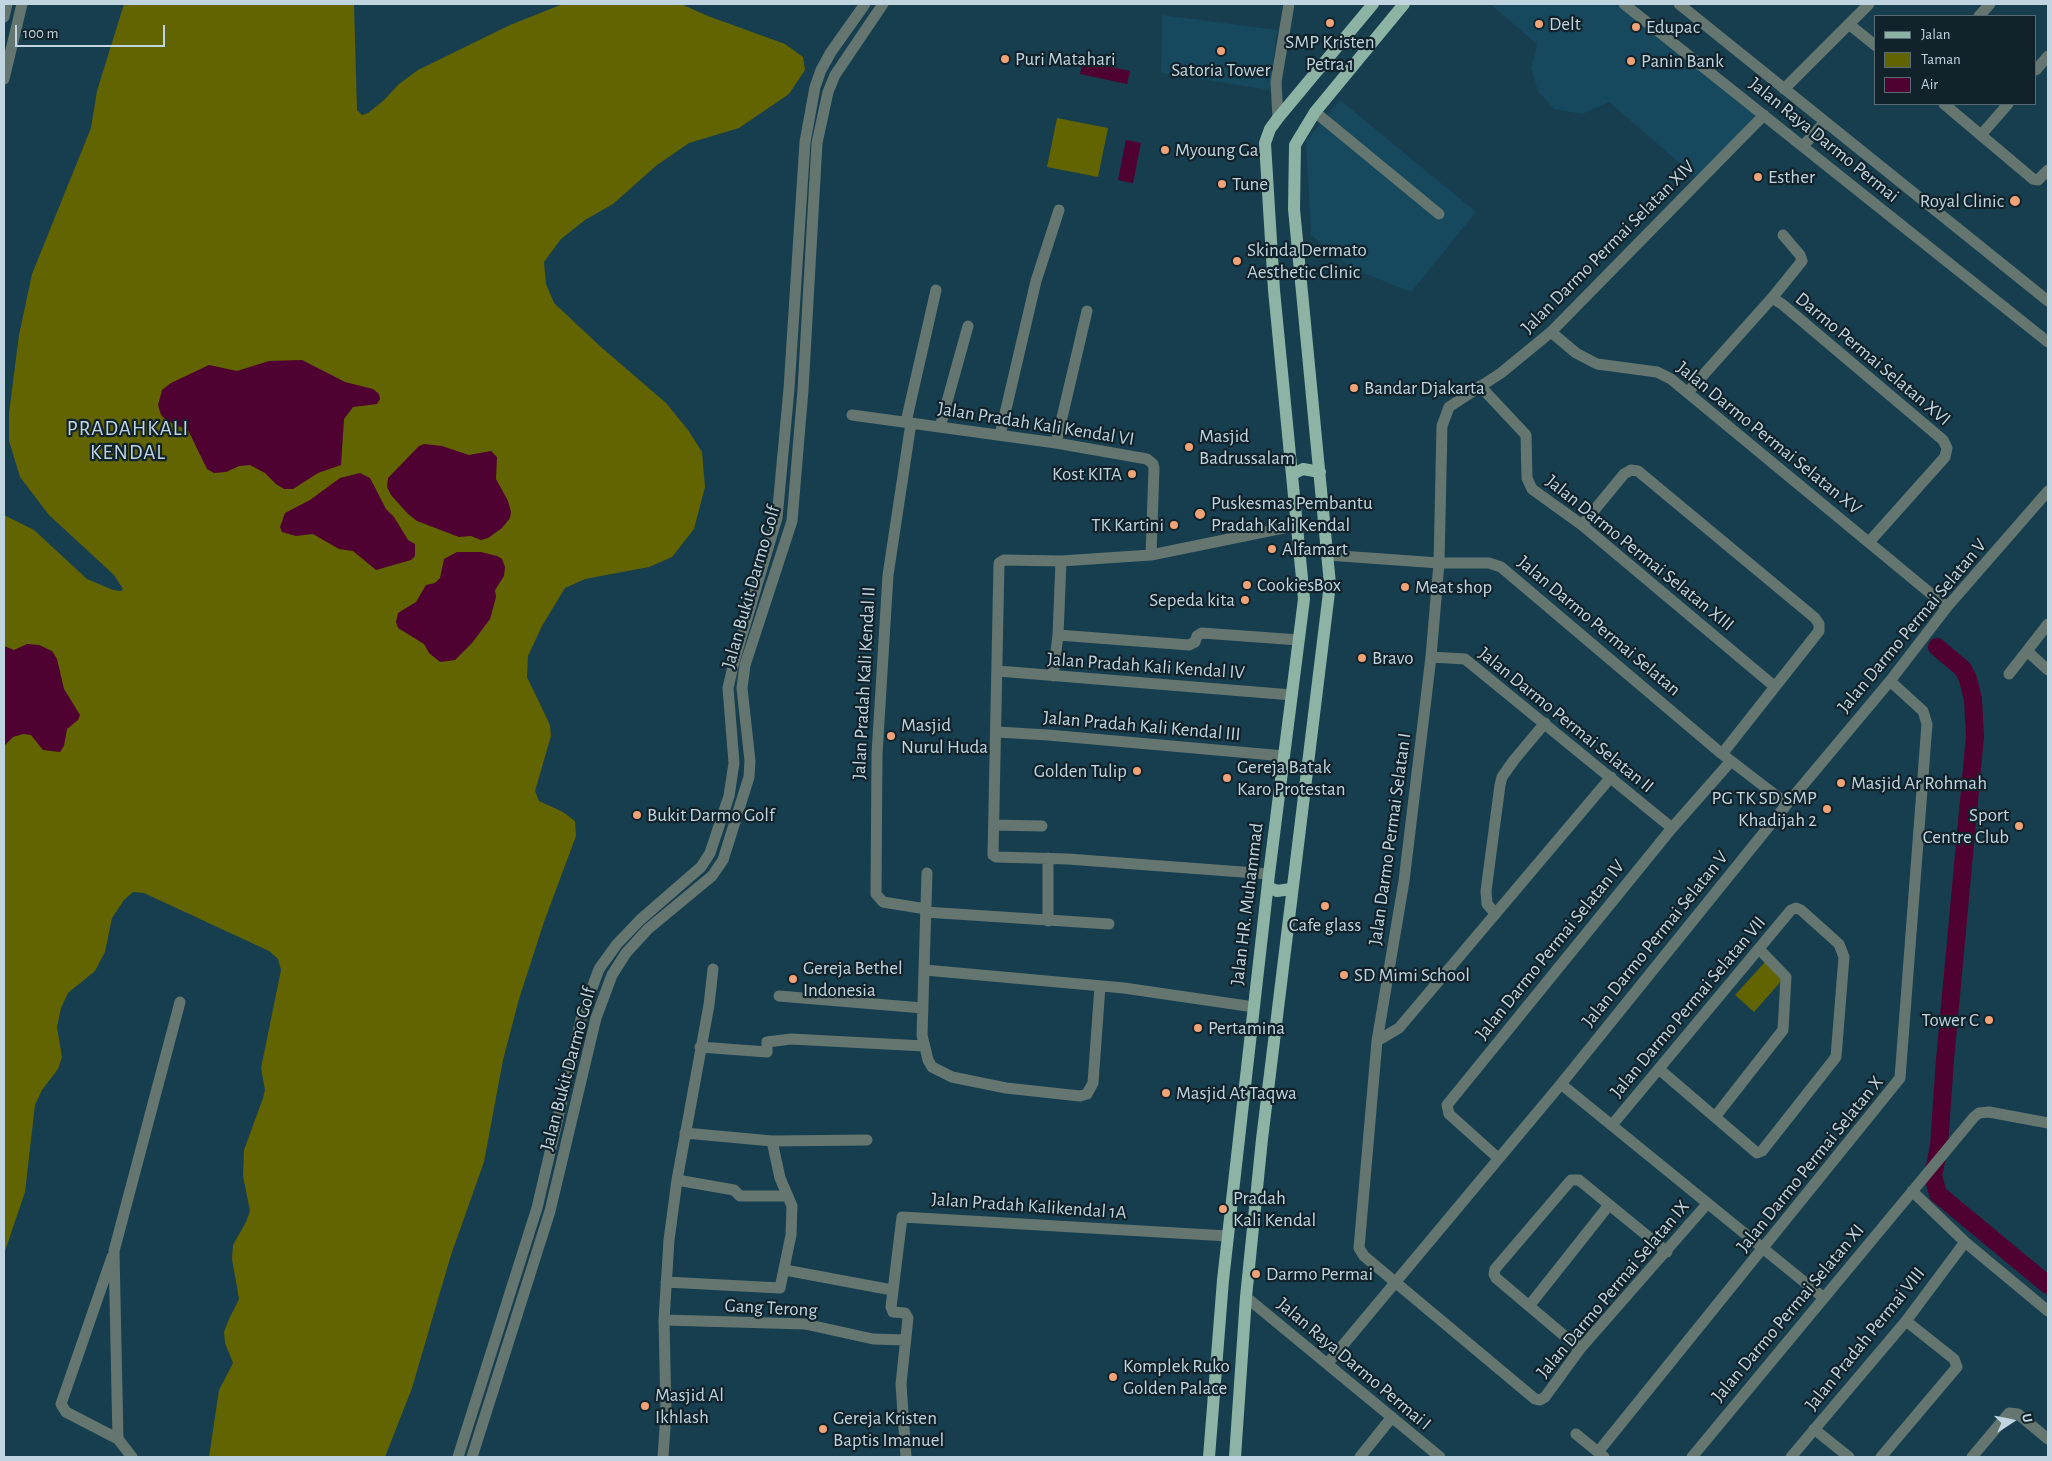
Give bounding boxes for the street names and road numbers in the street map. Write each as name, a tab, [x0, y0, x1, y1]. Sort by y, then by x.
street label: Jalan Raya Darmo Permai	[1744, 73, 1904, 207]
street label: Jalan Darmo Permai Selatan XIV	[1516, 155, 1700, 339]
street label: Darmo Permai Selatan XVI	[1791, 287, 1955, 431]
street label: Jalan Darmo Permai Selatan XV	[1672, 356, 1866, 520]
street label: Jalan Pradah Kali Kendal VI	[936, 397, 1136, 451]
street label: Jalan Darmo Permai Selatan XIII	[1541, 470, 1739, 636]
street label: Jalan Bukit Darmo Golf	[717, 503, 785, 671]
street label: Jalan Darmo Permai Selatan V	[1833, 534, 1991, 718]
street label: Jalan Darmo Permai Selatan	[1513, 551, 1685, 701]
street label: Jalan Pradah Kali Kendal II	[848, 586, 880, 780]
street label: Jalan Darmo Permai Selatan II	[1474, 642, 1658, 798]
street label: Jalan Pradah Kali Kendal IV	[1046, 648, 1246, 684]
street label: Jalan Pradah Kali Kendal III	[1042, 706, 1242, 746]
street label: Jalan Darmo Permai Selatan I	[1364, 731, 1416, 947]
street label: Jalan HR. Muhammad	[1226, 822, 1268, 986]
street label: Jalan Darmo Permai Selatan V	[1577, 846, 1733, 1032]
street label: Jalan Darmo Permai Selatan IV	[1470, 855, 1630, 1045]
street label: Jalan Darmo Permai Selatan VII	[1605, 912, 1771, 1102]
street label: Jalan Bukit Darmo Golf	[535, 985, 601, 1153]
street label: Jalan Darmo Permai Selatan X	[1732, 1071, 1888, 1257]
street label: Jalan Pradah Kalikendal 1A	[931, 1188, 1127, 1224]
street label: Jalan Darmo Permai Selatan IX	[1532, 1195, 1694, 1383]
street label: Jalan Darmo Permai Selatan XI	[1707, 1219, 1869, 1407]
street label: Jalan Pradah Permai VIII	[1800, 1263, 1930, 1415]
street label: Jalan Raya Darmo Permai I	[1272, 1293, 1436, 1435]
street label: Gang Terong	[724, 1294, 818, 1322]

